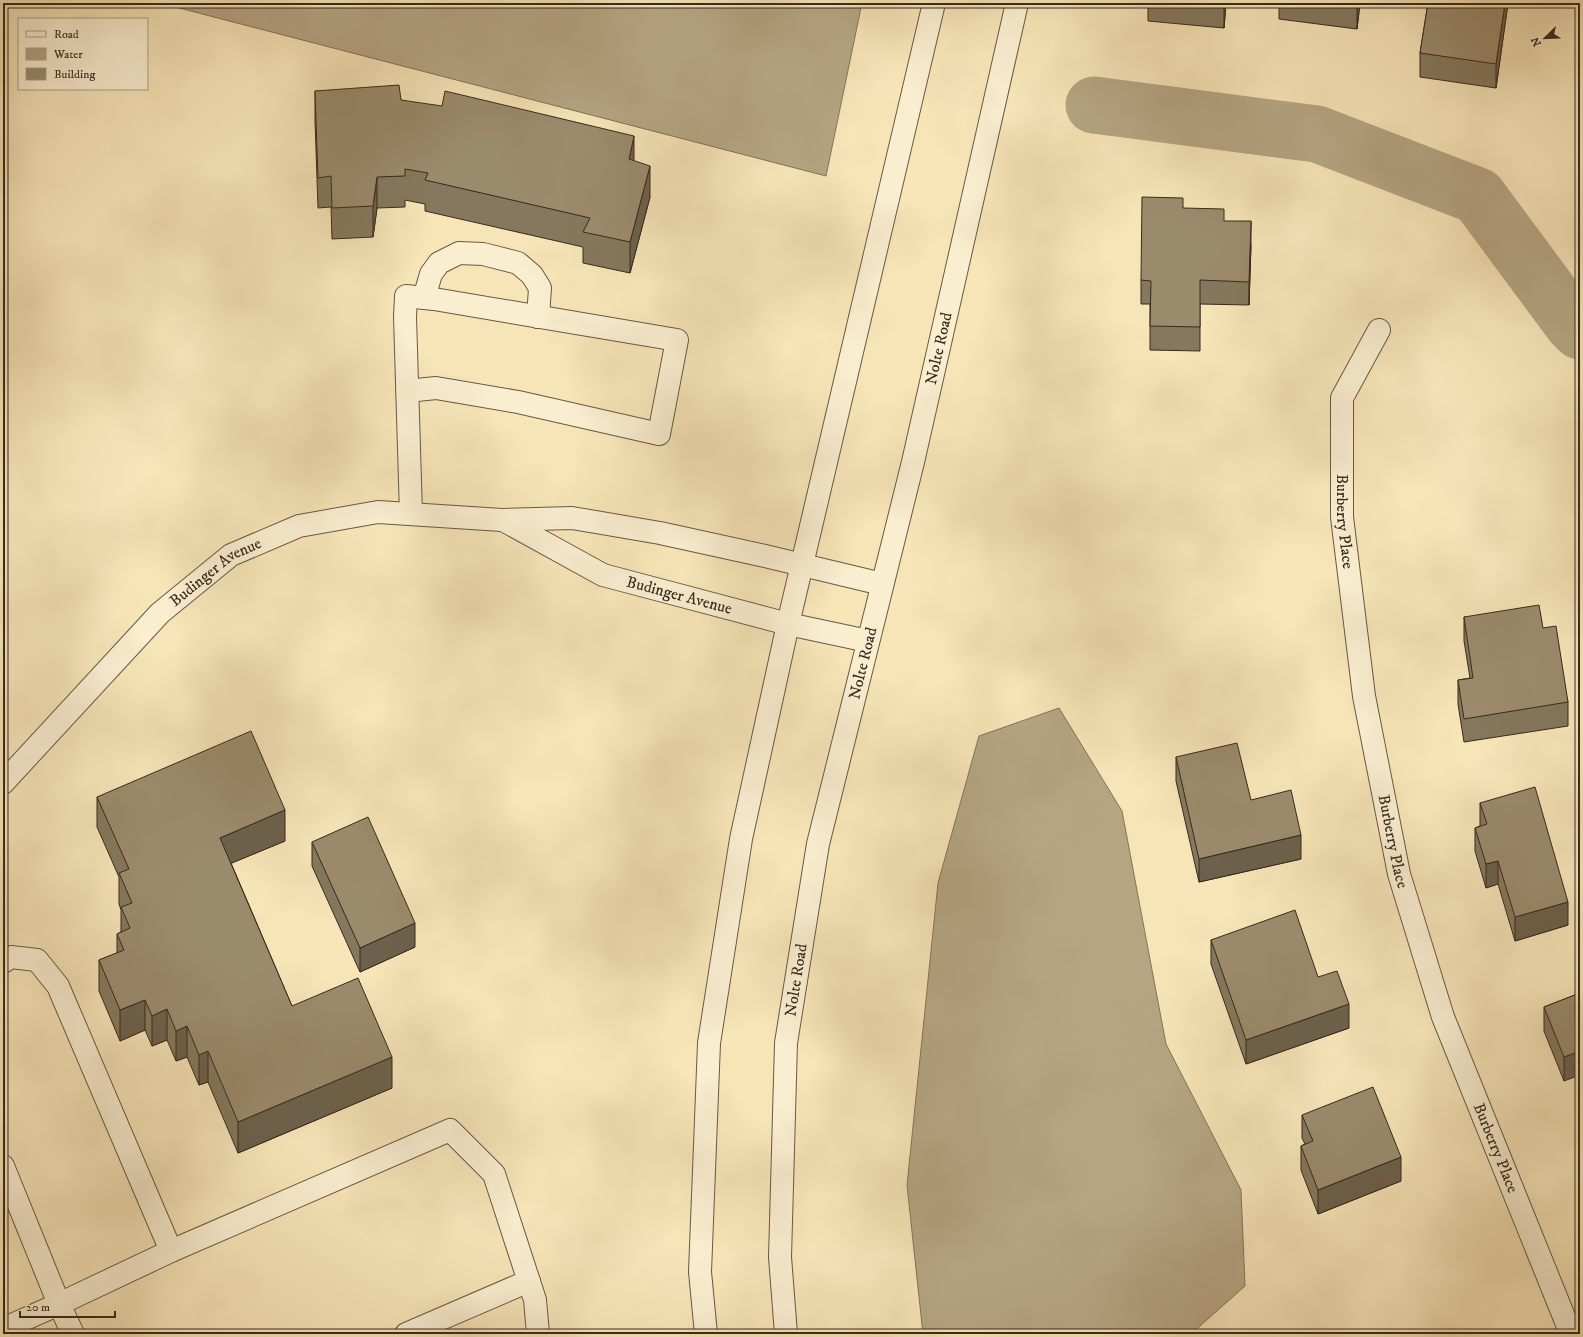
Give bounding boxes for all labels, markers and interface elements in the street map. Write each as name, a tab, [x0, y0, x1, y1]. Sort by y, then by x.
legend	[18, 18, 148, 90]
north arrow	[1525, 18, 1565, 58]
text: Road	[54, 27, 79, 42]
text: N	[1529, 35, 1545, 48]
text: Water	[53, 47, 83, 62]
text: Building	[54, 67, 95, 82]
street label: Nolte Road	[921, 310, 957, 386]
street label: Burberry Place	[1332, 474, 1358, 570]
street label: Budinger Avenue	[166, 533, 265, 611]
street label: Budinger Avenue	[624, 572, 735, 619]
street label: Nolte Road	[844, 625, 882, 702]
street label: Burberry Place	[1374, 793, 1413, 891]
street label: Nolte Road	[780, 942, 812, 1018]
street label: Burberry Place	[1469, 1100, 1523, 1196]
scale bar	[20, 1293, 115, 1319]
text: 20 m	[26, 1300, 50, 1315]

